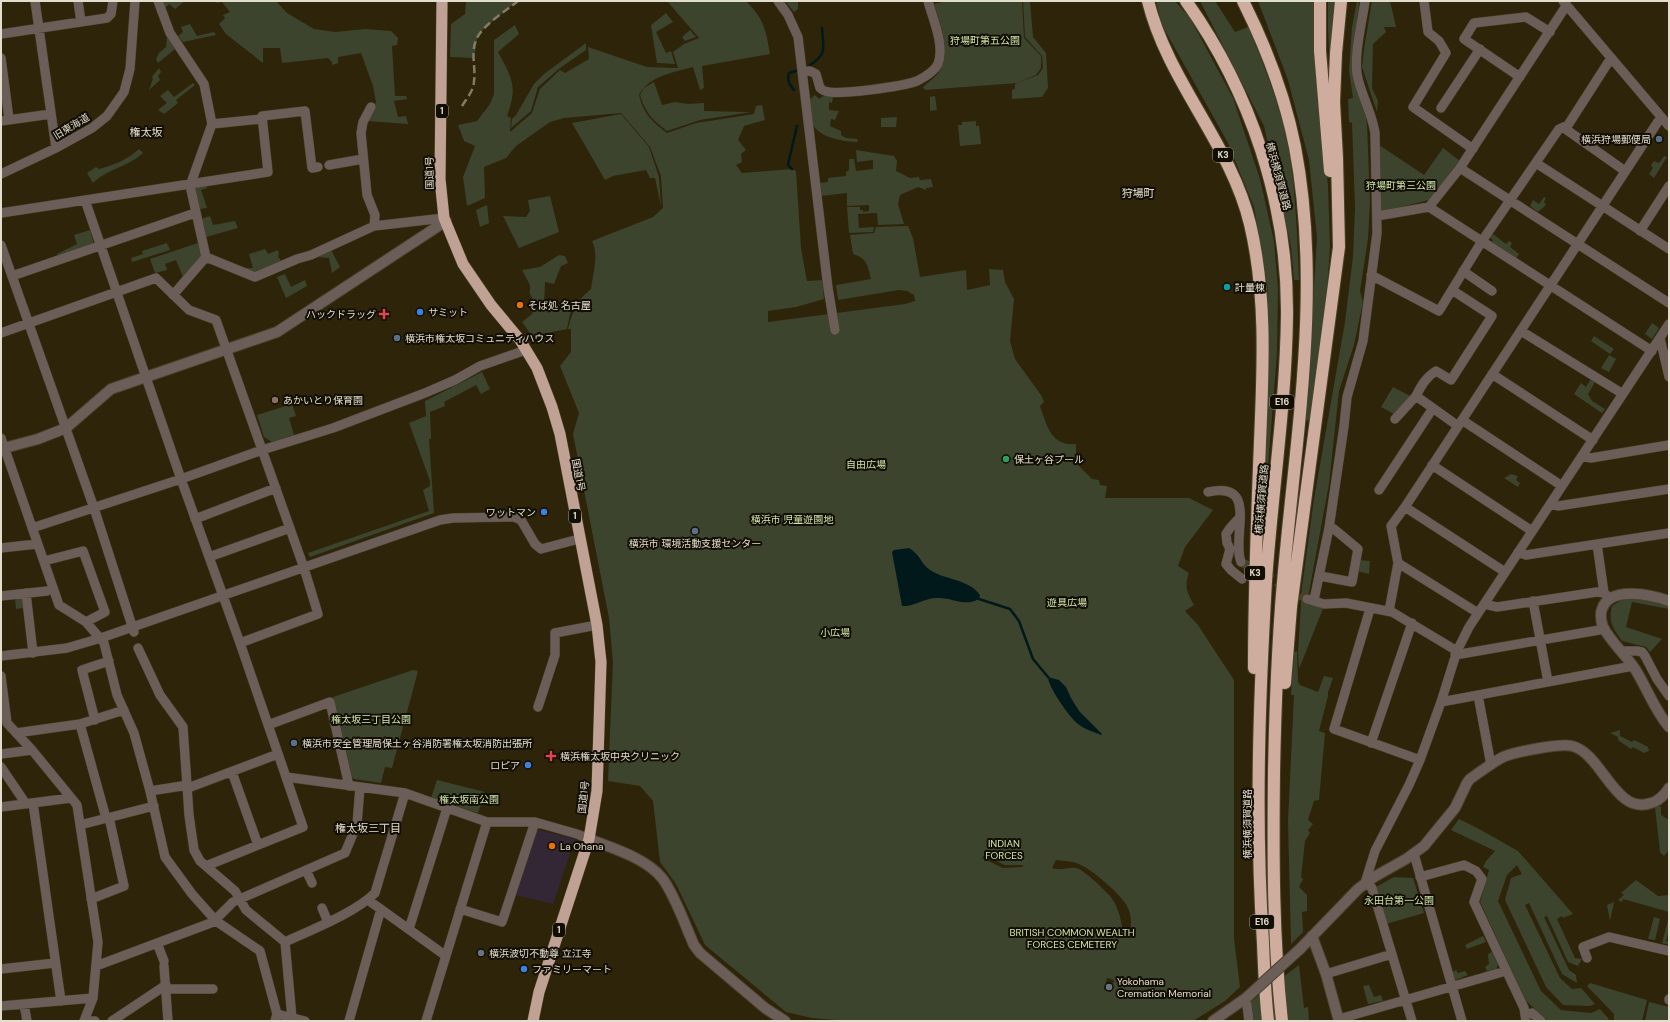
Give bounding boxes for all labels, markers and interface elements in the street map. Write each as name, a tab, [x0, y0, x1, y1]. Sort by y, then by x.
park label: 狩場町第五公園	[950, 34, 1020, 47]
road number: 1	[436, 104, 448, 118]
street label: 旧東海道	[51, 111, 92, 142]
district label: 権太坂	[130, 125, 163, 139]
place label: 横浜狩場郵便局	[1581, 133, 1651, 146]
marker: 横浜狩場郵便局	[1654, 134, 1664, 144]
street label: 横浜横須賀道路	[1263, 141, 1294, 212]
road number: K3	[1213, 148, 1233, 162]
street label: 国道1号	[423, 156, 436, 190]
park label: 狩場町第三公園	[1366, 179, 1436, 192]
district label: 狩場町	[1122, 186, 1155, 200]
place label: 計量棟	[1235, 281, 1265, 294]
marker: 計量棟	[1222, 282, 1232, 292]
place label: そば処 名古屋	[528, 299, 591, 312]
marker: そば処 名古屋	[515, 300, 525, 310]
place label: サミット	[428, 306, 468, 319]
marker: サミット	[415, 307, 425, 317]
place label: ハックドラッグ	[306, 308, 376, 321]
marker: ハックドラッグ	[379, 309, 389, 319]
place label: 横浜市権太坂コミュニティハウス	[405, 332, 554, 345]
marker: 横浜市権太坂コミュニティハウス	[392, 333, 402, 343]
place label: あかいとり保育園	[283, 394, 363, 407]
marker: あかいとり保育園	[270, 395, 280, 405]
road number: E16	[1270, 395, 1294, 409]
place label: 保土ヶ谷プール	[1014, 453, 1084, 466]
marker: 保土ヶ谷プール	[1001, 454, 1011, 464]
street label: 国道1号	[569, 458, 588, 493]
park label: 自由広場	[846, 458, 886, 471]
street label: 横浜横須賀道路	[1252, 464, 1271, 534]
place label: ワットマン	[486, 506, 536, 519]
marker: ワットマン	[539, 507, 549, 517]
road number: 1	[569, 509, 581, 523]
park label: 横浜市 児童遊園地	[751, 513, 834, 526]
marker: 横浜市 環境活動支援センター	[690, 526, 700, 536]
place label: 横浜市 環境活動支援センター	[629, 537, 761, 550]
road number: K3	[1245, 566, 1265, 580]
park label: 遊具広場	[1047, 596, 1087, 609]
park label: 小広場	[820, 626, 850, 639]
park label: 権太坂三丁目公園	[331, 713, 411, 726]
place label: 横浜市安全管理局保土ヶ谷消防署権太坂消防出張所	[302, 737, 532, 750]
marker: 横浜市安全管理局保土ヶ谷消防署権太坂消防出張所	[289, 738, 299, 748]
marker: 横浜権太坂中央クリニック	[545, 750, 557, 762]
place label: 横浜権太坂中央クリニック	[560, 750, 680, 763]
place label: ロピア	[490, 759, 520, 772]
marker: ロピア	[523, 760, 533, 770]
street label: 国道1号	[575, 780, 592, 814]
street label: 横浜横須賀道路	[1241, 789, 1254, 859]
park label: 権太坂南公園	[439, 793, 499, 806]
district label: 権太坂三丁目	[335, 821, 401, 835]
park label: INDIAN FORCES	[985, 837, 1023, 862]
place label: La Ohana	[560, 840, 603, 853]
marker: La Ohana	[547, 841, 557, 851]
park label: 永田台第一公園	[1364, 894, 1434, 907]
road number: E16	[1250, 915, 1274, 929]
road number: 1	[553, 923, 565, 937]
park label: BRITISH COMMON WEALTH FORCES CEMETERY	[1009, 926, 1135, 951]
place label: 横浜波切不動尊 立江寺	[489, 947, 592, 960]
marker: 横浜波切不動尊 立江寺	[476, 948, 486, 958]
place label: ファミリーマート	[532, 963, 612, 976]
marker: ファミリーマート	[519, 964, 529, 974]
place label: Yokohama Cremation Memorial	[1117, 975, 1211, 1000]
marker: Yokohama Cremation Memorial	[1104, 982, 1114, 992]

